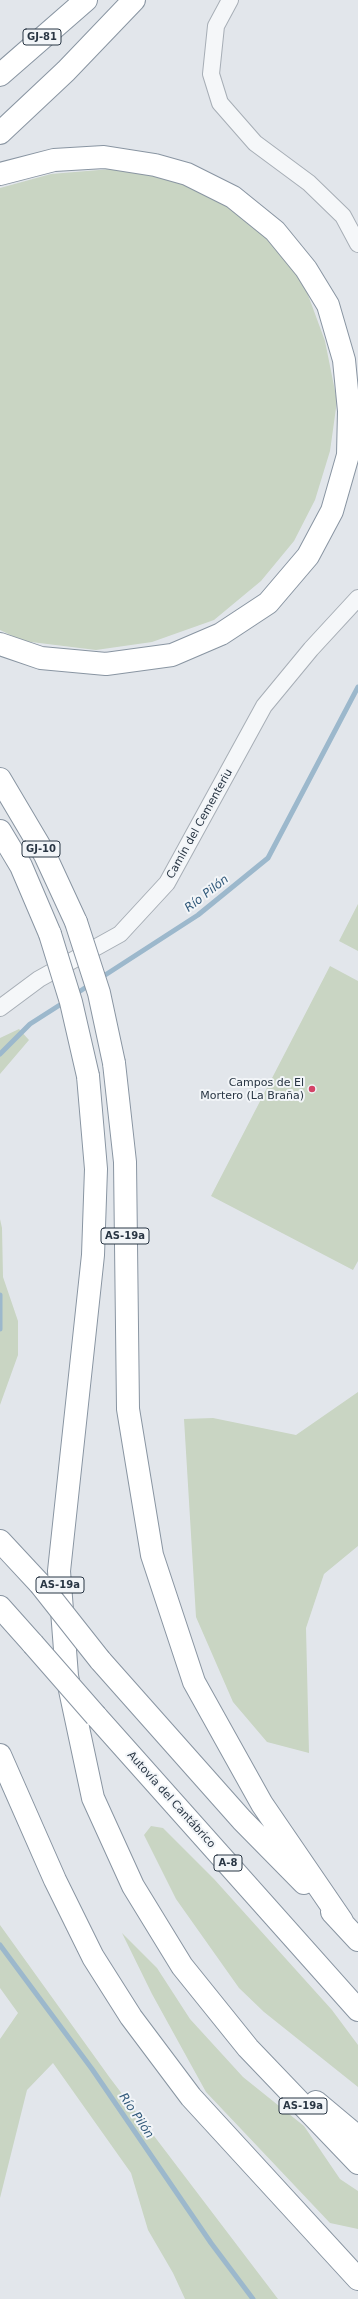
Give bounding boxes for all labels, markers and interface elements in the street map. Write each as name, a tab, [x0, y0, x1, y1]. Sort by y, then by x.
road number: GJ-81	[23, 29, 61, 45]
street label: Camín del Cementeriu	[164, 767, 236, 881]
road number: GJ-10	[22, 841, 60, 857]
water label: Río Pilón	[182, 872, 232, 916]
place label: Campos de El Mortero (La Braña)	[200, 1076, 304, 1102]
marker: Campos de El Mortero (La Braña)	[307, 1084, 317, 1094]
road number: AS-19a	[101, 1228, 149, 1244]
road number: AS-19a	[36, 1577, 84, 1593]
street label: Autovía del Cantábrico	[124, 1749, 218, 1851]
road number: A-8	[214, 1855, 242, 1871]
water label: Río Pilón	[116, 2091, 156, 2141]
road number: AS-19a	[279, 2098, 327, 2114]

